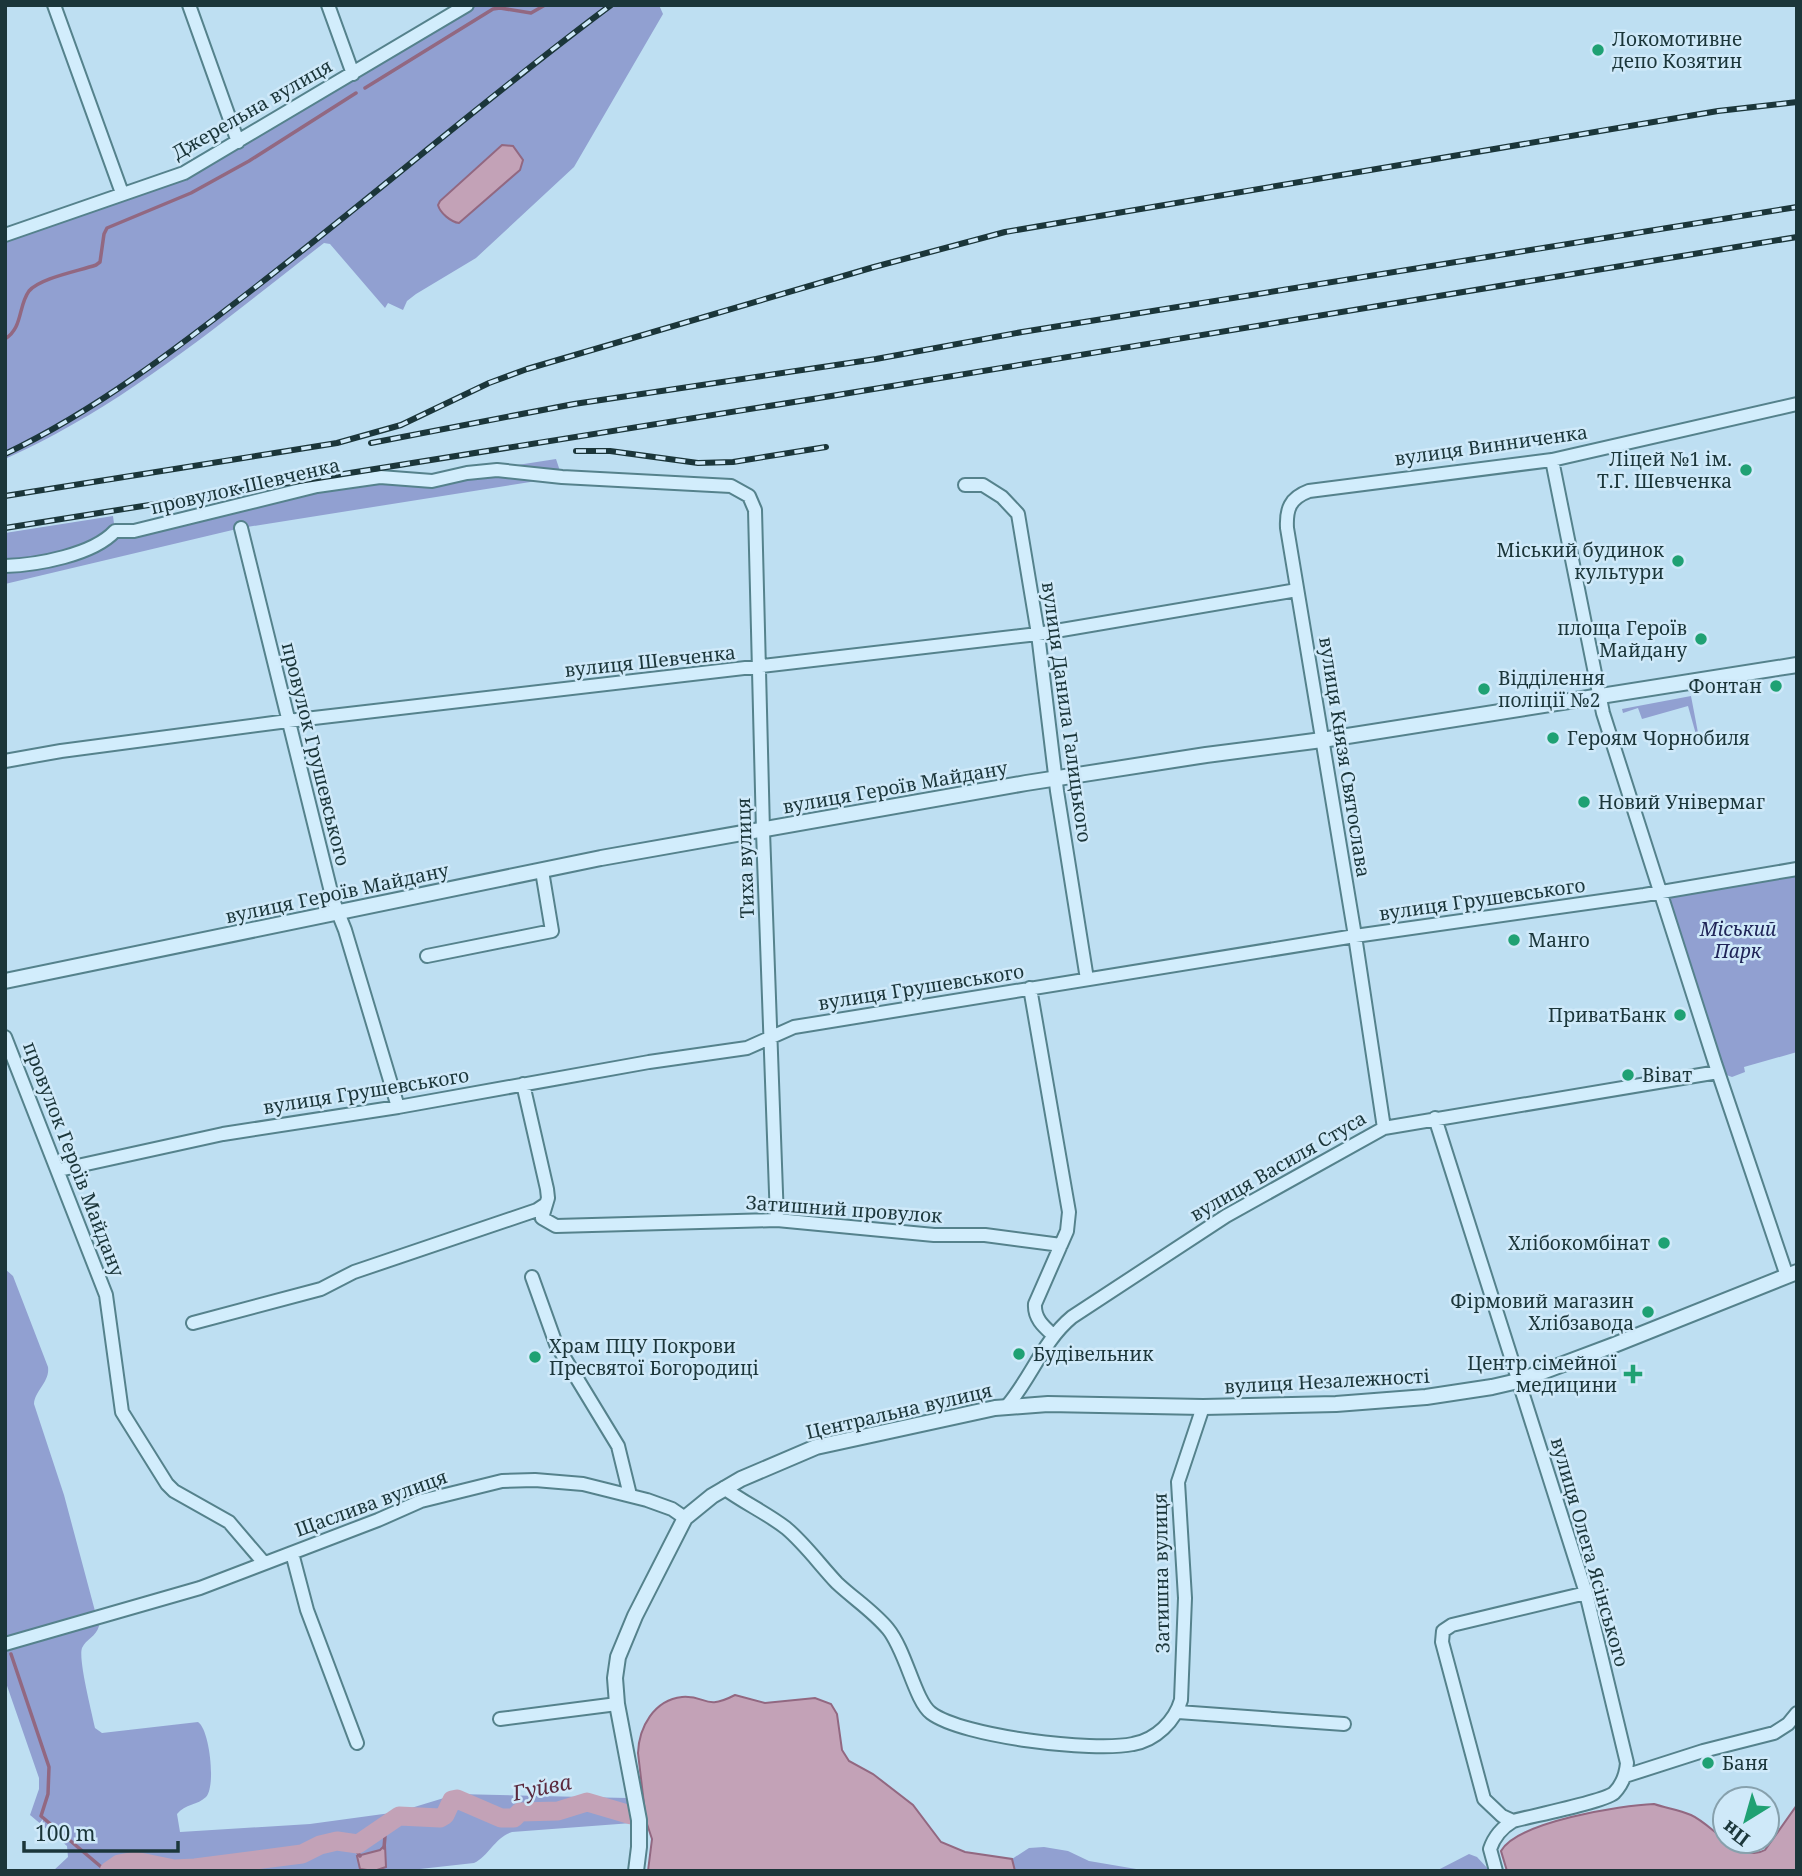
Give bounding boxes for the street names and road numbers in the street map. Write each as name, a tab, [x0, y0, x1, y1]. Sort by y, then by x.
street label: Джерельна вулиця	[167, 52, 337, 166]
street label: вулиця Винниченка	[1393, 419, 1589, 471]
street label: провулок Шевченка	[148, 452, 342, 520]
street label: вулиця Данила Галицького	[1036, 580, 1098, 844]
street label: вулиця Князя Святослава	[1313, 635, 1377, 879]
street label: провулок Грушевського	[276, 639, 356, 869]
street label: вулиця Шевченка	[563, 639, 737, 683]
street label: вулиця Героїв Майдану	[780, 754, 1010, 820]
street label: Тиха вулиця	[730, 797, 760, 919]
street label: вулиця Героїв Майдану	[223, 857, 451, 929]
street label: вулиця Грушевського	[1377, 872, 1587, 926]
street label: вулиця Грушевського	[816, 958, 1026, 1016]
street label: провулок Героїв Майдану	[17, 1038, 131, 1280]
street label: вулиця Грушевського	[261, 1062, 471, 1120]
street label: вулиця Василя Стуса	[1185, 1105, 1371, 1227]
street label: Затишний провулок	[745, 1189, 944, 1229]
street label: вулиця Незалежності	[1223, 1363, 1431, 1399]
street label: Центральна вулиця	[803, 1377, 995, 1445]
street label: вулиця Олега Ясінського	[1545, 1434, 1635, 1670]
street label: Щаслива вулиця	[291, 1463, 451, 1543]
street label: Затишна вулиця	[1147, 1492, 1175, 1654]

